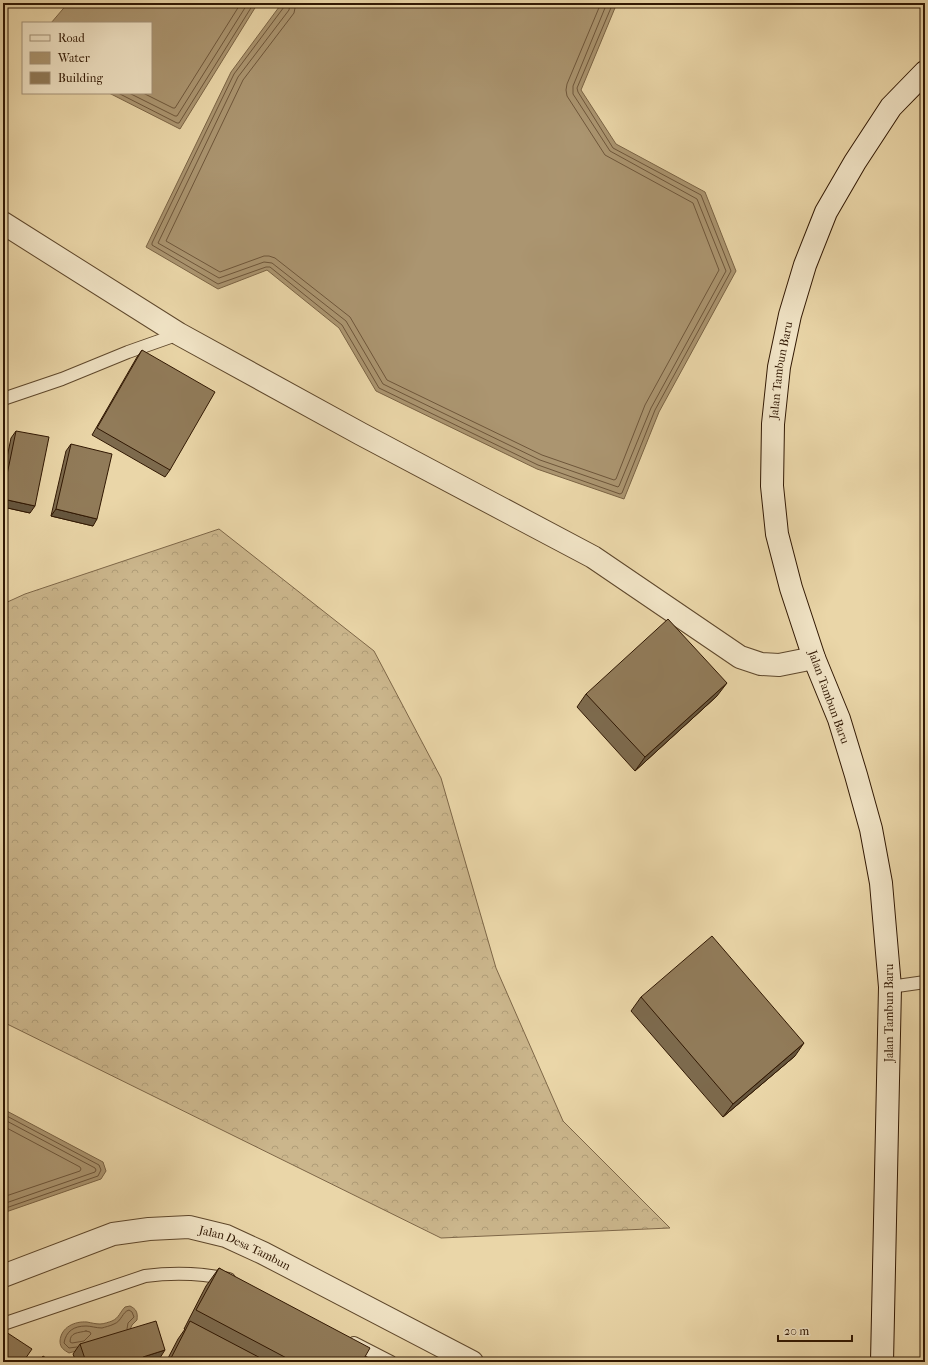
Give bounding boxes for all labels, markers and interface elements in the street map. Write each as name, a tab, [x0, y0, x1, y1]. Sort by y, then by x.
legend	[22, 22, 152, 94]
text: Road	[58, 31, 85, 45]
text: Water	[57, 51, 91, 65]
text: Building	[58, 71, 103, 85]
street label: Jalan Tambun Baru	[766, 320, 795, 421]
street label: Jalan Tambun Baru	[805, 647, 853, 746]
street label: Jalan Tambun Baru	[882, 964, 896, 1063]
street label: Jalan Desa Tambun	[197, 1222, 293, 1273]
scale bar	[778, 1317, 852, 1343]
text: 20 m	[784, 1324, 809, 1338]

